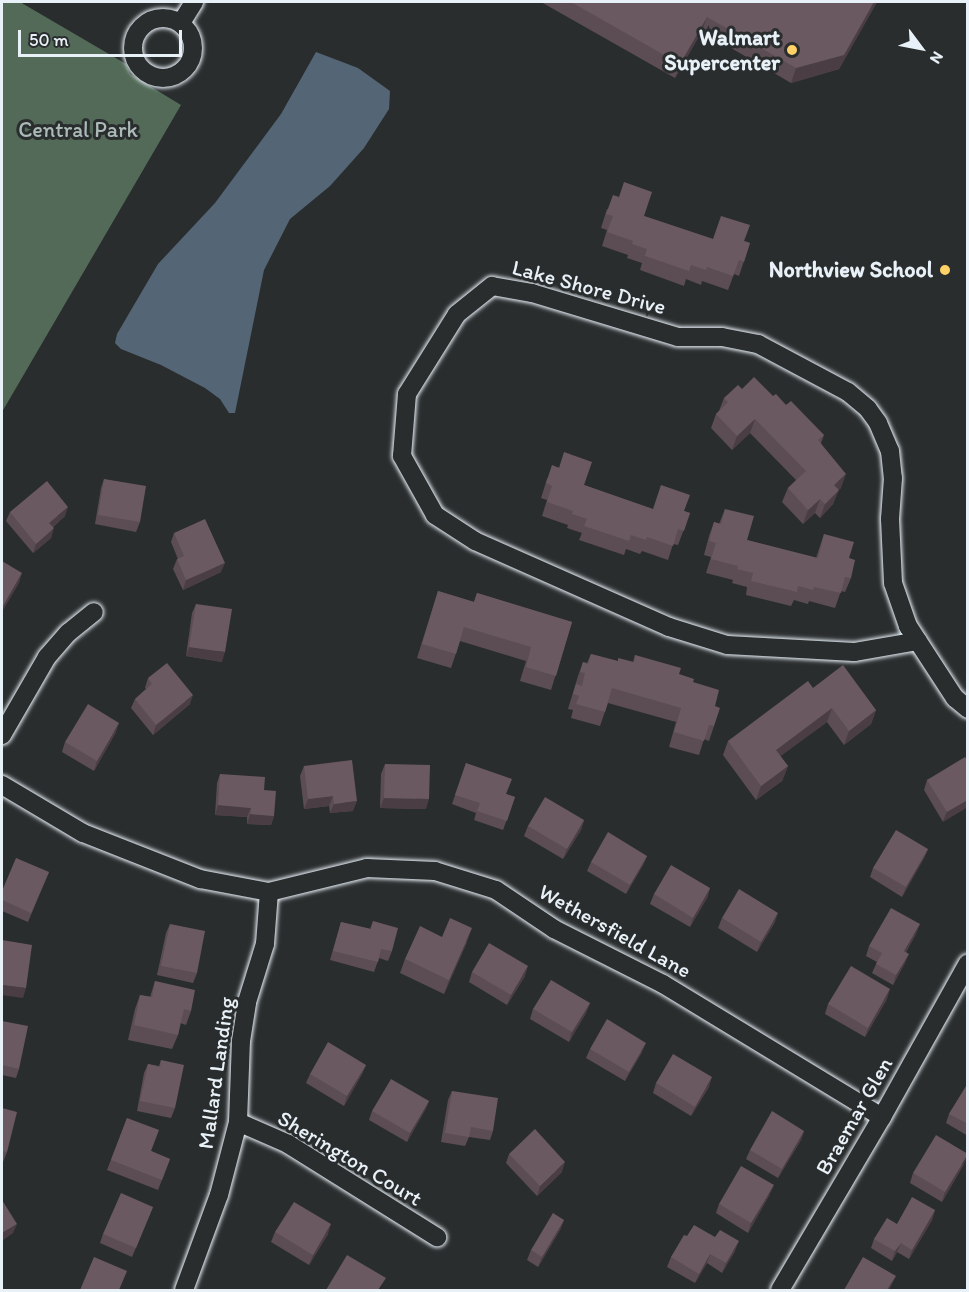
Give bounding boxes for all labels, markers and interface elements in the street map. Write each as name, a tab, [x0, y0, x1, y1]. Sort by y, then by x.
scale bar	[21, 18, 184, 56]
north arrow	[891, 18, 951, 78]
place label: Walmart Supercenter	[664, 24, 780, 76]
text: 50 m	[29, 29, 69, 51]
marker: Walmart Supercenter	[785, 43, 799, 57]
text: N	[926, 48, 948, 67]
park label: Central Park	[18, 117, 138, 143]
street label: Lake Shore Drive	[509, 254, 669, 320]
place label: Northview School	[769, 257, 933, 283]
marker: Northview School	[938, 263, 952, 277]
street label: Wethersfield Lane	[534, 878, 696, 984]
street label: Mallard Landing	[192, 995, 240, 1151]
street label: Braemar Glen	[810, 1053, 898, 1179]
street label: Sherington Court	[273, 1105, 427, 1211]

